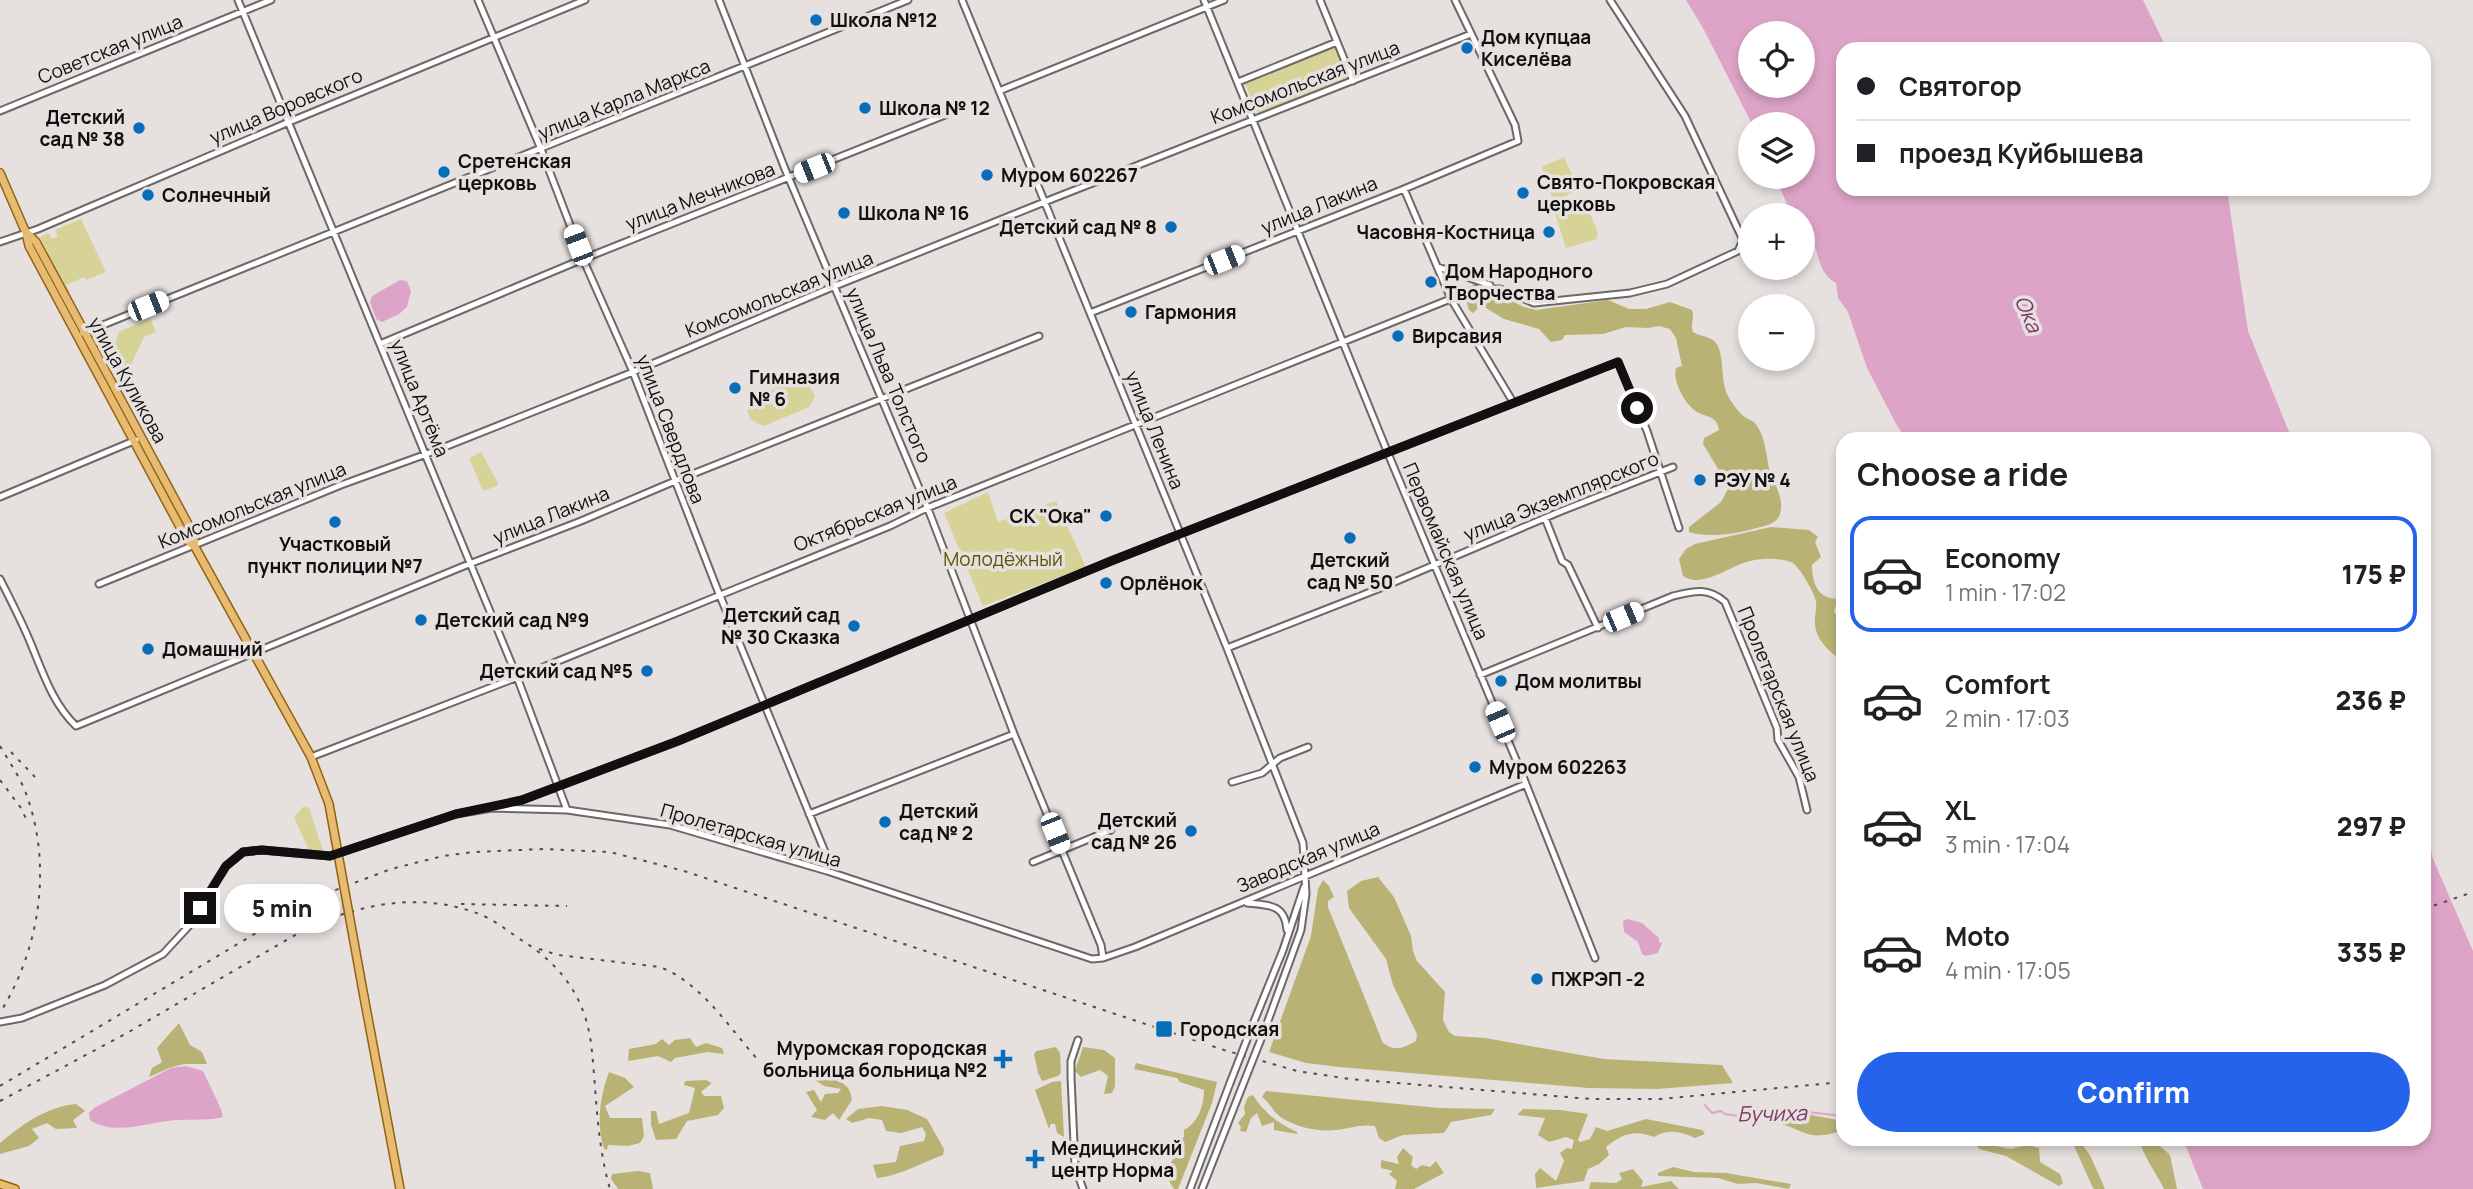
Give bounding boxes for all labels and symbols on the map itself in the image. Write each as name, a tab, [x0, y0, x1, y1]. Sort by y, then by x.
place label: Школа №12	[830, 7, 937, 33]
street label: Советская улица	[34, 8, 186, 90]
marker: Школа №12	[808, 12, 824, 28]
place label: Дом купцаа Киселёва	[1481, 24, 1591, 72]
street label: Комсомольская улица	[1207, 34, 1403, 130]
marker: Дом купцаа Киселёва	[1459, 40, 1475, 56]
street label: улица Карла Маркса	[534, 53, 714, 145]
street label: улица Воровского	[205, 62, 367, 150]
place label: Школа № 12	[879, 95, 990, 121]
marker: Школа № 12	[857, 100, 873, 116]
place label: Детский сад № 38	[39, 104, 125, 152]
marker: Детский сад № 38	[131, 120, 147, 136]
place label: Сретенская церковь	[458, 148, 571, 196]
car	[791, 150, 838, 186]
street label: улица Мечникова	[622, 156, 778, 236]
place label: Муром 602267	[1001, 162, 1138, 188]
marker: Сретенская церковь	[436, 164, 452, 180]
marker: Муром 602267	[979, 167, 995, 183]
place label: Свято-Покровская церковь	[1537, 169, 1715, 217]
street label: улица Лакина	[1257, 170, 1381, 240]
place label: Солнечный	[162, 182, 271, 208]
marker: Свято-Покровская церковь	[1515, 185, 1531, 201]
marker: Солнечный	[140, 187, 156, 203]
place label: Школа № 16	[858, 200, 969, 226]
marker: Школа № 16	[836, 205, 852, 221]
place label: Детский сад № 8	[999, 214, 1157, 240]
marker: Детский сад № 8	[1163, 219, 1179, 235]
place label: Часовня-Костница	[1356, 219, 1535, 245]
car	[561, 222, 596, 268]
marker: Часовня-Костница	[1541, 224, 1557, 240]
car	[1201, 242, 1248, 278]
street label: Комсомольская улица	[681, 244, 877, 344]
place label: Дом Народного Творчества	[1445, 258, 1593, 306]
marker: Дом Народного Творчества	[1423, 274, 1439, 290]
street label: улица Льва Толстого	[840, 283, 938, 467]
car	[125, 288, 172, 324]
water label: Ока	[2009, 291, 2050, 337]
place label: Гармония	[1145, 299, 1237, 325]
marker: Гармония	[1123, 304, 1139, 320]
street label: улица Куликова	[83, 312, 173, 448]
place label: Вирсавия	[1412, 323, 1502, 349]
marker: Вирсавия	[1390, 328, 1406, 344]
street label: улица Артёма	[385, 335, 455, 461]
street label: улица Свердлова	[631, 351, 711, 507]
place label: Гимназия № 6	[749, 364, 840, 412]
street label: улица Ленина	[1119, 367, 1191, 493]
marker: Гимназия № 6	[727, 380, 743, 396]
route start	[1621, 392, 1653, 424]
street label: улица Экземплярского	[1460, 445, 1662, 547]
street label: Комсомольская улица	[154, 455, 350, 555]
street label: Первомайская улица	[1397, 459, 1495, 643]
place label: РЭУ № 4	[1714, 467, 1791, 493]
street label: Октябрьская улица	[790, 468, 960, 558]
marker: РЭУ № 4	[1692, 472, 1708, 488]
street label: улица Лакина	[489, 480, 613, 550]
place label: СК "Ока"	[1009, 503, 1092, 529]
marker: СК "Ока"	[1098, 508, 1114, 524]
marker: Участковый пункт полиции №7	[327, 514, 343, 530]
marker: Детский сад № 50	[1342, 530, 1358, 546]
place label: Участковый пункт полиции №7	[247, 531, 423, 579]
park label: Молодёжный	[943, 546, 1063, 572]
place label: Детский сад № 50	[1307, 547, 1393, 595]
place label: Орлёнок	[1120, 570, 1203, 596]
marker: Орлёнок	[1098, 575, 1114, 591]
car	[1600, 599, 1647, 635]
place label: Детский сад № 30 Сказка	[721, 602, 840, 650]
street label: Пролетарская улица	[1732, 602, 1826, 786]
place label: Детский сад №9	[435, 607, 589, 633]
marker: Детский сад №9	[413, 612, 429, 628]
marker: Детский сад № 30 Сказка	[846, 618, 862, 634]
place label: Домашний	[162, 636, 263, 662]
marker: Домашний	[140, 641, 156, 657]
place label: Детский сад №5	[479, 658, 633, 684]
marker: Детский сад №5	[639, 663, 655, 679]
place label: Дом молитвы	[1515, 668, 1642, 694]
marker: Дом молитвы	[1493, 673, 1509, 689]
car	[1483, 699, 1518, 745]
place label: Муром 602263	[1489, 754, 1627, 780]
marker: Муром 602263	[1467, 759, 1483, 775]
street label: Пролетарская улица	[658, 797, 844, 873]
place label: Детский сад № 2	[899, 798, 979, 846]
place label: Детский сад № 26	[1091, 807, 1177, 855]
car	[1038, 810, 1073, 856]
marker: Детский сад № 2	[877, 814, 893, 830]
street label: Заводская улица	[1232, 815, 1384, 899]
marker: Детский сад № 26	[1183, 823, 1199, 839]
callout: 5 min	[224, 884, 340, 932]
route end	[184, 892, 216, 924]
place label: ПЖРЭП -2	[1551, 966, 1645, 992]
marker: ПЖРЭП -2	[1529, 971, 1545, 987]
place label: Городская	[1180, 1016, 1279, 1042]
marker: Городская	[1154, 1019, 1174, 1039]
place label: Муромская городская больница больница №2	[763, 1035, 987, 1083]
marker: Муромская городская больница больница №2	[993, 1049, 1013, 1069]
water label: Бучиха	[1737, 1098, 1808, 1128]
place label: Медицинский центр Норма	[1051, 1135, 1182, 1183]
marker: Медицинский центр Норма	[1025, 1149, 1045, 1169]

